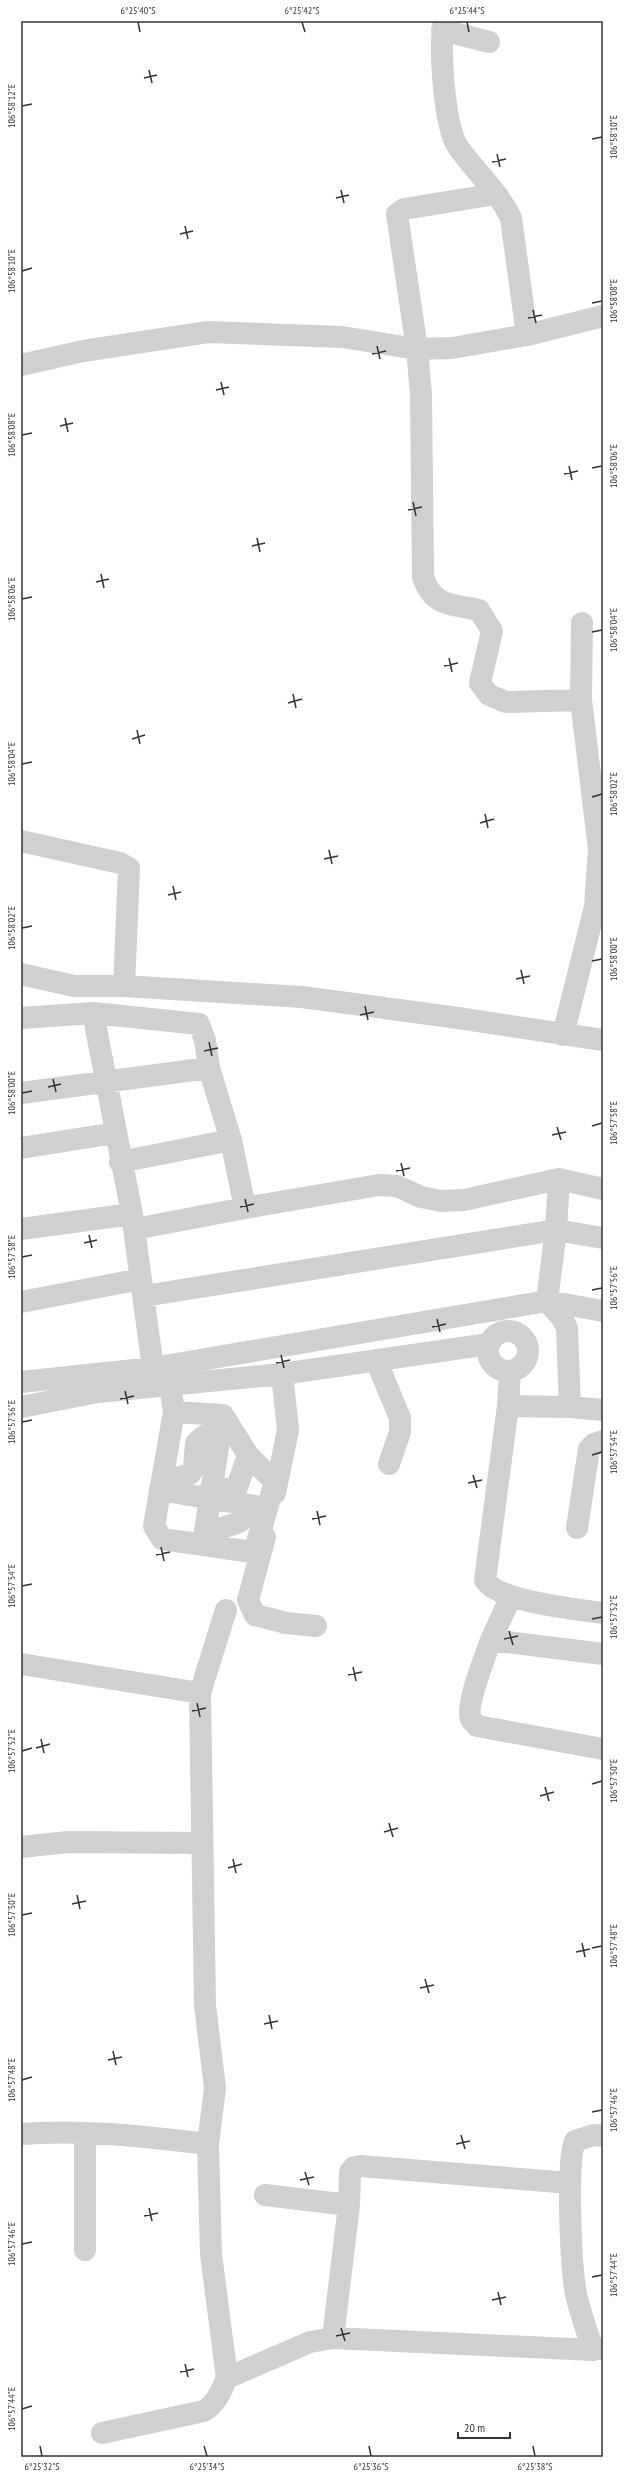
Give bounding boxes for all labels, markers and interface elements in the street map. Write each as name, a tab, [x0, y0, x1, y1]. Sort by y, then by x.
text: 6°25'40"S	[121, 4, 155, 17]
text: 6°25'42"S	[285, 4, 319, 17]
text: 6°25'44"S	[450, 4, 484, 17]
text: 106°58'12"E	[5, 84, 18, 128]
text: 106°58'10"E	[607, 115, 620, 159]
text: 106°58'10"E	[5, 249, 18, 293]
text: 106°58'08"E	[607, 279, 620, 323]
text: 106°58'08"E	[5, 413, 18, 457]
text: 106°58'06"E	[607, 444, 620, 488]
text: 106°58'06"E	[5, 577, 18, 621]
text: 106°58'04"E	[607, 608, 620, 652]
text: 106°58'04"E	[5, 742, 18, 786]
text: 106°58'02"E	[607, 772, 620, 816]
text: 106°58'02"E	[5, 906, 18, 950]
text: 106°58'00"E	[607, 937, 620, 981]
text: 106°58'00"E	[5, 1071, 18, 1115]
text: 106°57'58"E	[607, 1101, 620, 1145]
text: 106°57'58"E	[5, 1235, 18, 1279]
text: 106°57'56"E	[607, 1266, 620, 1310]
text: 106°57'56"E	[5, 1400, 18, 1444]
text: 106°57'54"E	[607, 1430, 620, 1474]
text: 106°57'54"E	[5, 1564, 18, 1608]
text: 106°57'52"E	[607, 1595, 620, 1639]
text: 106°57'52"E	[5, 1729, 18, 1773]
text: 106°57'50"E	[607, 1759, 620, 1803]
text: 106°57'50"E	[5, 1893, 18, 1937]
text: 106°57'48"E	[607, 1924, 620, 1968]
text: 106°57'48"E	[5, 2058, 18, 2102]
text: 106°57'46"E	[607, 2088, 620, 2132]
text: 106°57'46"E	[5, 2222, 18, 2266]
text: 106°57'44"E	[607, 2253, 620, 2297]
text: 106°57'44"E	[5, 2387, 18, 2431]
scale bar	[458, 2414, 510, 2440]
text: 20 m	[464, 2420, 485, 2435]
text: 6°25'32"S	[25, 2460, 59, 2473]
text: 6°25'34"S	[190, 2460, 224, 2473]
text: 6°25'36"S	[354, 2460, 388, 2473]
text: 6°25'38"S	[518, 2460, 552, 2473]

